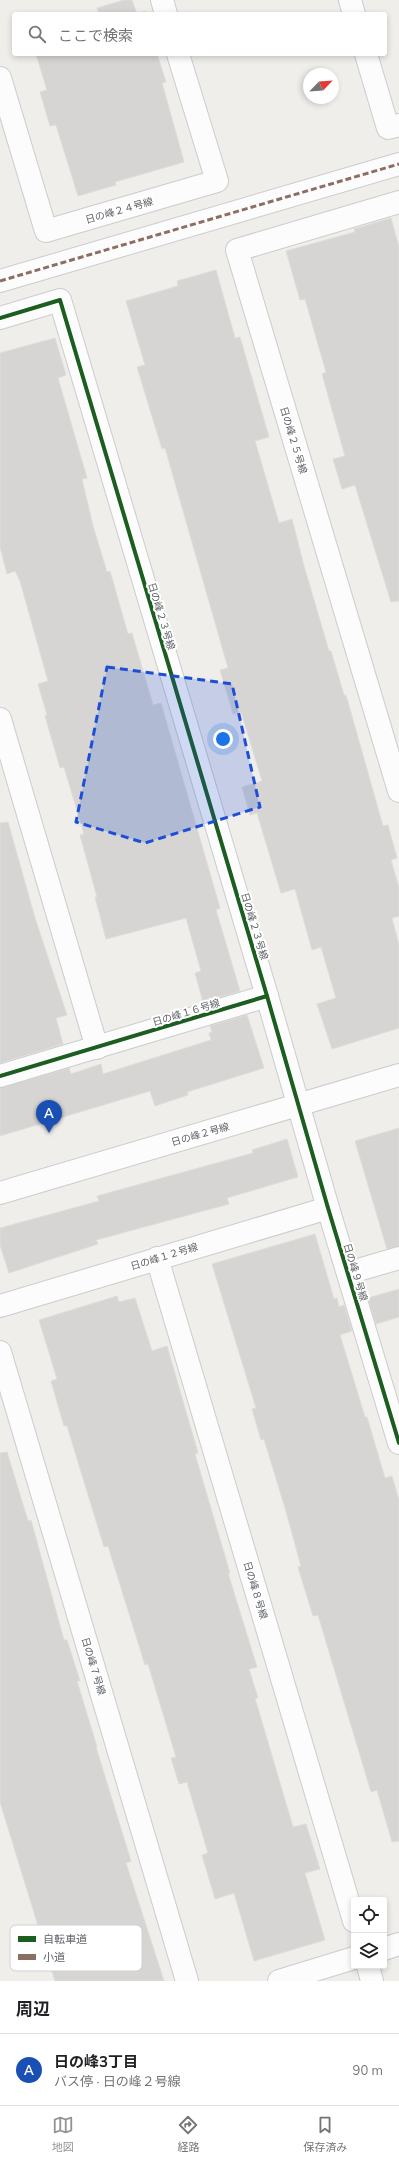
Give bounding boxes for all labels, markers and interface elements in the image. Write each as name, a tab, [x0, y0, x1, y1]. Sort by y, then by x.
search box	[12, 12, 387, 56]
icon: search	[26, 23, 48, 45]
text: ここで検索	[58, 26, 133, 45]
north arrow	[303, 68, 339, 104]
street label: 日の峰２４号線	[84, 195, 155, 226]
street label: 日の峰２５号線	[277, 405, 310, 476]
street label: 日の峰２３号線	[145, 581, 178, 652]
your location	[213, 729, 233, 749]
street label: 日の峰２３号線	[238, 891, 271, 962]
street label: 日の峰１６号線	[151, 996, 222, 1029]
pin: A	[36, 1100, 62, 1133]
street label: 日の峰２号線	[170, 1120, 231, 1149]
street label: 日の峰１２号線	[129, 1240, 200, 1273]
street label: 日の峰９号線	[341, 1242, 371, 1303]
street label: 日の峰８号線	[241, 1560, 271, 1621]
street label: 日の峰７号線	[79, 1636, 109, 1697]
map controls	[351, 1897, 387, 1969]
button: locate	[351, 1897, 387, 1933]
legend	[10, 1925, 142, 1971]
text: 自転車道	[43, 1932, 87, 1946]
button: layers	[351, 1933, 387, 1969]
text: 小道	[43, 1950, 65, 1964]
text: 周辺	[16, 1998, 50, 2019]
text: 日の峰3丁目	[54, 2052, 138, 2071]
text: A	[24, 2062, 34, 2078]
text: 90 m	[353, 2062, 383, 2078]
text: バス停 · 日の峰２号線	[54, 2073, 181, 2089]
tab: 地図	[52, 2114, 74, 2154]
tab: 経路	[177, 2114, 199, 2154]
tab: 保存済み	[303, 2114, 347, 2154]

